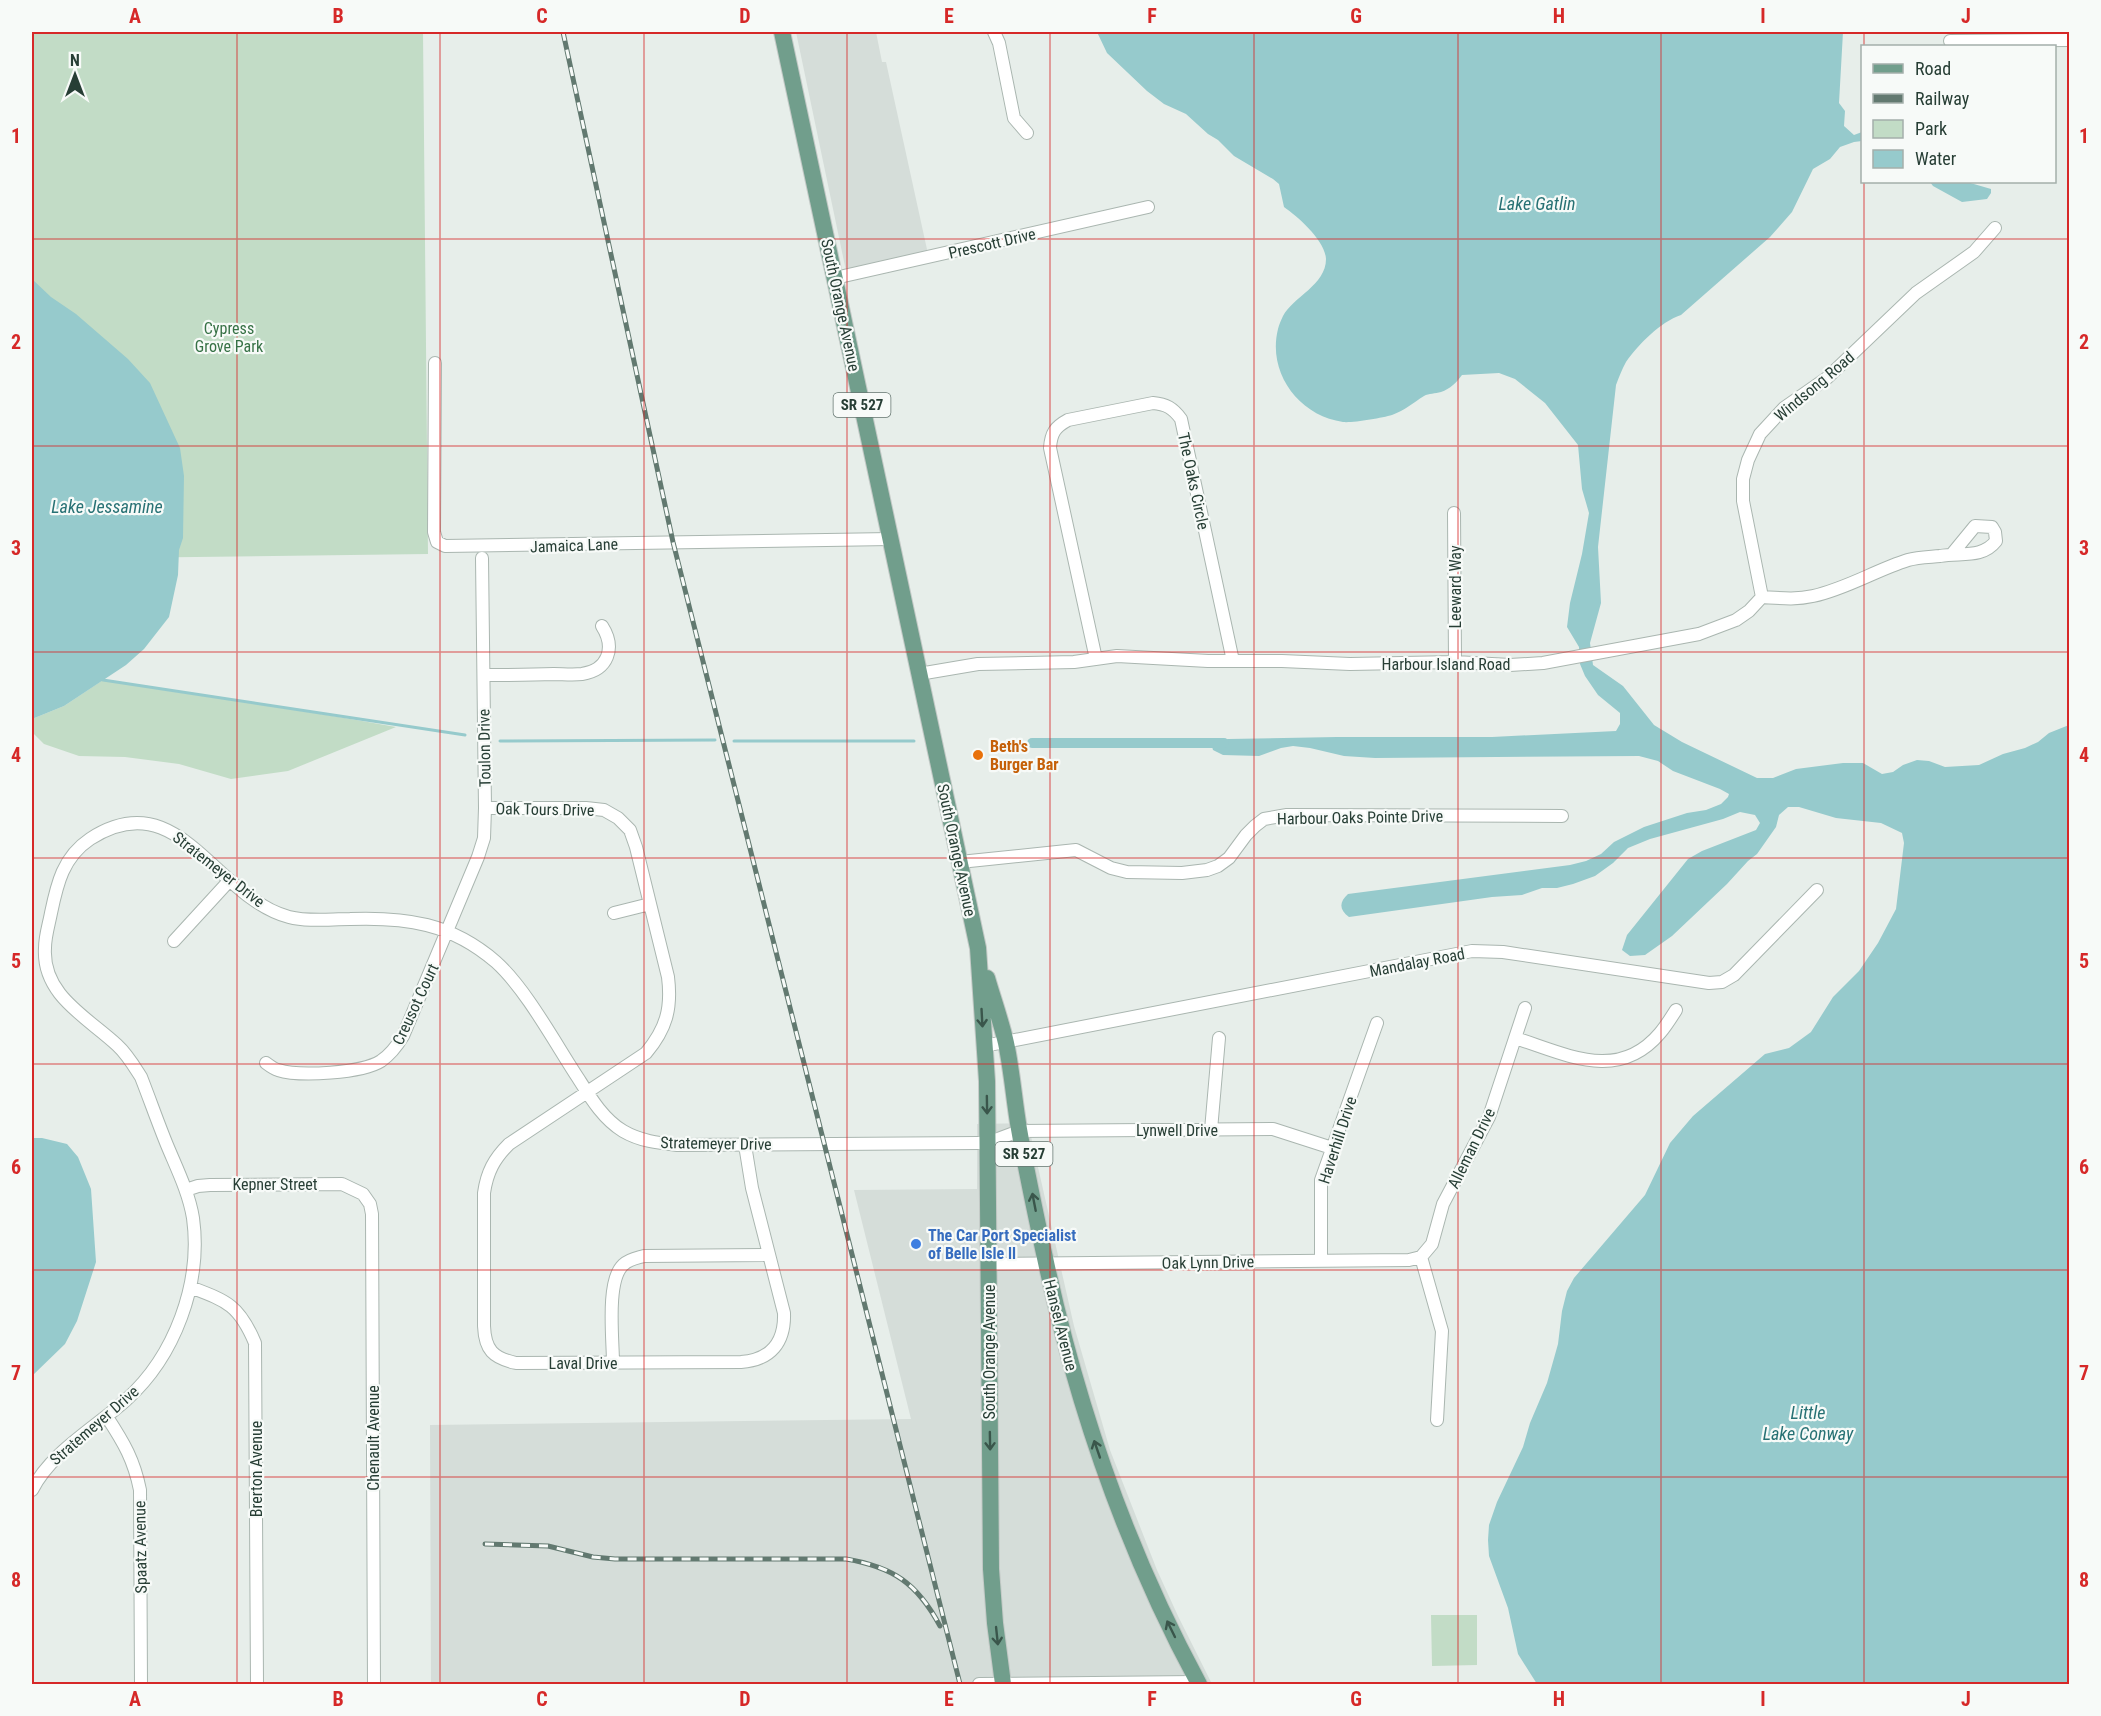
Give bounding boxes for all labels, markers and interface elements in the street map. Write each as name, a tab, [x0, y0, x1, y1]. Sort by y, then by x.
text: A	[129, 4, 141, 28]
text: B	[332, 4, 344, 28]
text: C	[536, 4, 548, 28]
text: D	[739, 4, 751, 28]
text: E	[944, 4, 954, 28]
text: F	[1147, 4, 1157, 28]
text: G	[1350, 4, 1362, 28]
text: H	[1553, 4, 1565, 28]
text: I	[1760, 4, 1766, 28]
text: J	[1961, 4, 1971, 28]
north arrow	[45, 45, 105, 105]
legend	[1861, 45, 2056, 183]
text: N	[70, 51, 80, 70]
text: Road	[1915, 58, 1951, 79]
text: Railway	[1915, 88, 1970, 109]
text: Park	[1915, 118, 1947, 139]
text: 1	[11, 124, 21, 148]
text: 1	[2079, 124, 2089, 148]
text: Water	[1915, 148, 1957, 169]
water label: Lake Gatlin	[1499, 193, 1575, 214]
street label: Prescott Drive	[947, 224, 1038, 263]
street label: South Orange Avenue	[817, 237, 864, 373]
park label: Cypress Grove Park	[195, 319, 264, 356]
text: 2	[11, 330, 21, 354]
text: 2	[2079, 330, 2089, 354]
street label: Windsong Road	[1771, 348, 1858, 425]
road number: SR 527	[834, 393, 890, 417]
street label: The Oaks Circle	[1174, 431, 1213, 531]
water label: Lake Jessamine	[51, 496, 163, 517]
street label: Jamaica Lane	[530, 534, 618, 557]
text: 3	[11, 536, 21, 560]
text: 3	[2079, 536, 2089, 560]
street label: Leeward Way	[1446, 545, 1465, 629]
street label: Harbour Island Road	[1382, 655, 1510, 674]
street label: Toulon Drive	[474, 709, 495, 787]
place label: Beth's Burger Bar	[990, 737, 1059, 774]
text: 4	[11, 743, 21, 767]
text: 4	[2079, 743, 2089, 767]
marker: Beth's Burger Bar	[971, 748, 985, 762]
street label: South Orange Avenue	[933, 782, 980, 918]
street label: Oak Tours Drive	[495, 799, 595, 820]
street label: Harbour Oaks Pointe Drive	[1277, 807, 1443, 828]
street label: Stratemeyer Drive	[169, 828, 268, 911]
street label: Mandalay Road	[1368, 944, 1466, 981]
text: 5	[11, 949, 21, 973]
text: 5	[2079, 949, 2089, 973]
street label: Creusot Court	[388, 960, 443, 1048]
one-way arrow	[977, 1008, 988, 1028]
one-way arrow	[981, 1094, 993, 1114]
street label: Haverhill Drive	[1314, 1094, 1361, 1186]
street label: Alleman Drive	[1444, 1105, 1499, 1192]
street label: Lynwell Drive	[1136, 1121, 1218, 1140]
street label: Stratemeyer Drive	[660, 1133, 772, 1154]
road number: SR 527	[996, 1142, 1052, 1166]
text: 6	[11, 1155, 21, 1179]
text: 6	[2079, 1155, 2089, 1179]
street label: Kepner Street	[232, 1175, 318, 1194]
one-way arrow	[1028, 1193, 1039, 1212]
place label: The Car Port Specialist of Belle Isle ll	[928, 1226, 1076, 1263]
marker: The Car Port Specialist of Belle Isle ll	[909, 1237, 923, 1251]
street label: Oak Lynn Drive	[1162, 1252, 1254, 1273]
street label: Hansel Avenue	[1040, 1277, 1081, 1373]
street label: South Orange Avenue	[980, 1285, 999, 1419]
street label: Laval Drive	[549, 1354, 617, 1373]
text: 7	[11, 1361, 21, 1385]
text: 7	[2079, 1361, 2089, 1385]
street label: Stratemeyer Drive	[46, 1382, 143, 1469]
street label: Chenault Avenue	[364, 1385, 383, 1491]
water label: Little Lake Conway	[1763, 1402, 1854, 1444]
street label: Brerton Avenue	[247, 1421, 266, 1517]
one-way arrow	[984, 1430, 996, 1450]
one-way arrow	[1091, 1440, 1102, 1459]
street label: Spaatz Avenue	[130, 1500, 151, 1594]
text: 8	[11, 1568, 21, 1592]
text: 8	[2079, 1568, 2089, 1592]
one-way arrow	[1164, 1621, 1176, 1639]
one-way arrow	[992, 1625, 1003, 1645]
text: A	[129, 1687, 141, 1711]
text: B	[332, 1687, 344, 1711]
text: C	[536, 1687, 548, 1711]
text: D	[739, 1687, 751, 1711]
text: E	[944, 1687, 954, 1711]
text: F	[1147, 1687, 1157, 1711]
text: G	[1350, 1687, 1362, 1711]
text: H	[1553, 1687, 1565, 1711]
text: I	[1760, 1687, 1766, 1711]
text: J	[1961, 1687, 1971, 1711]

